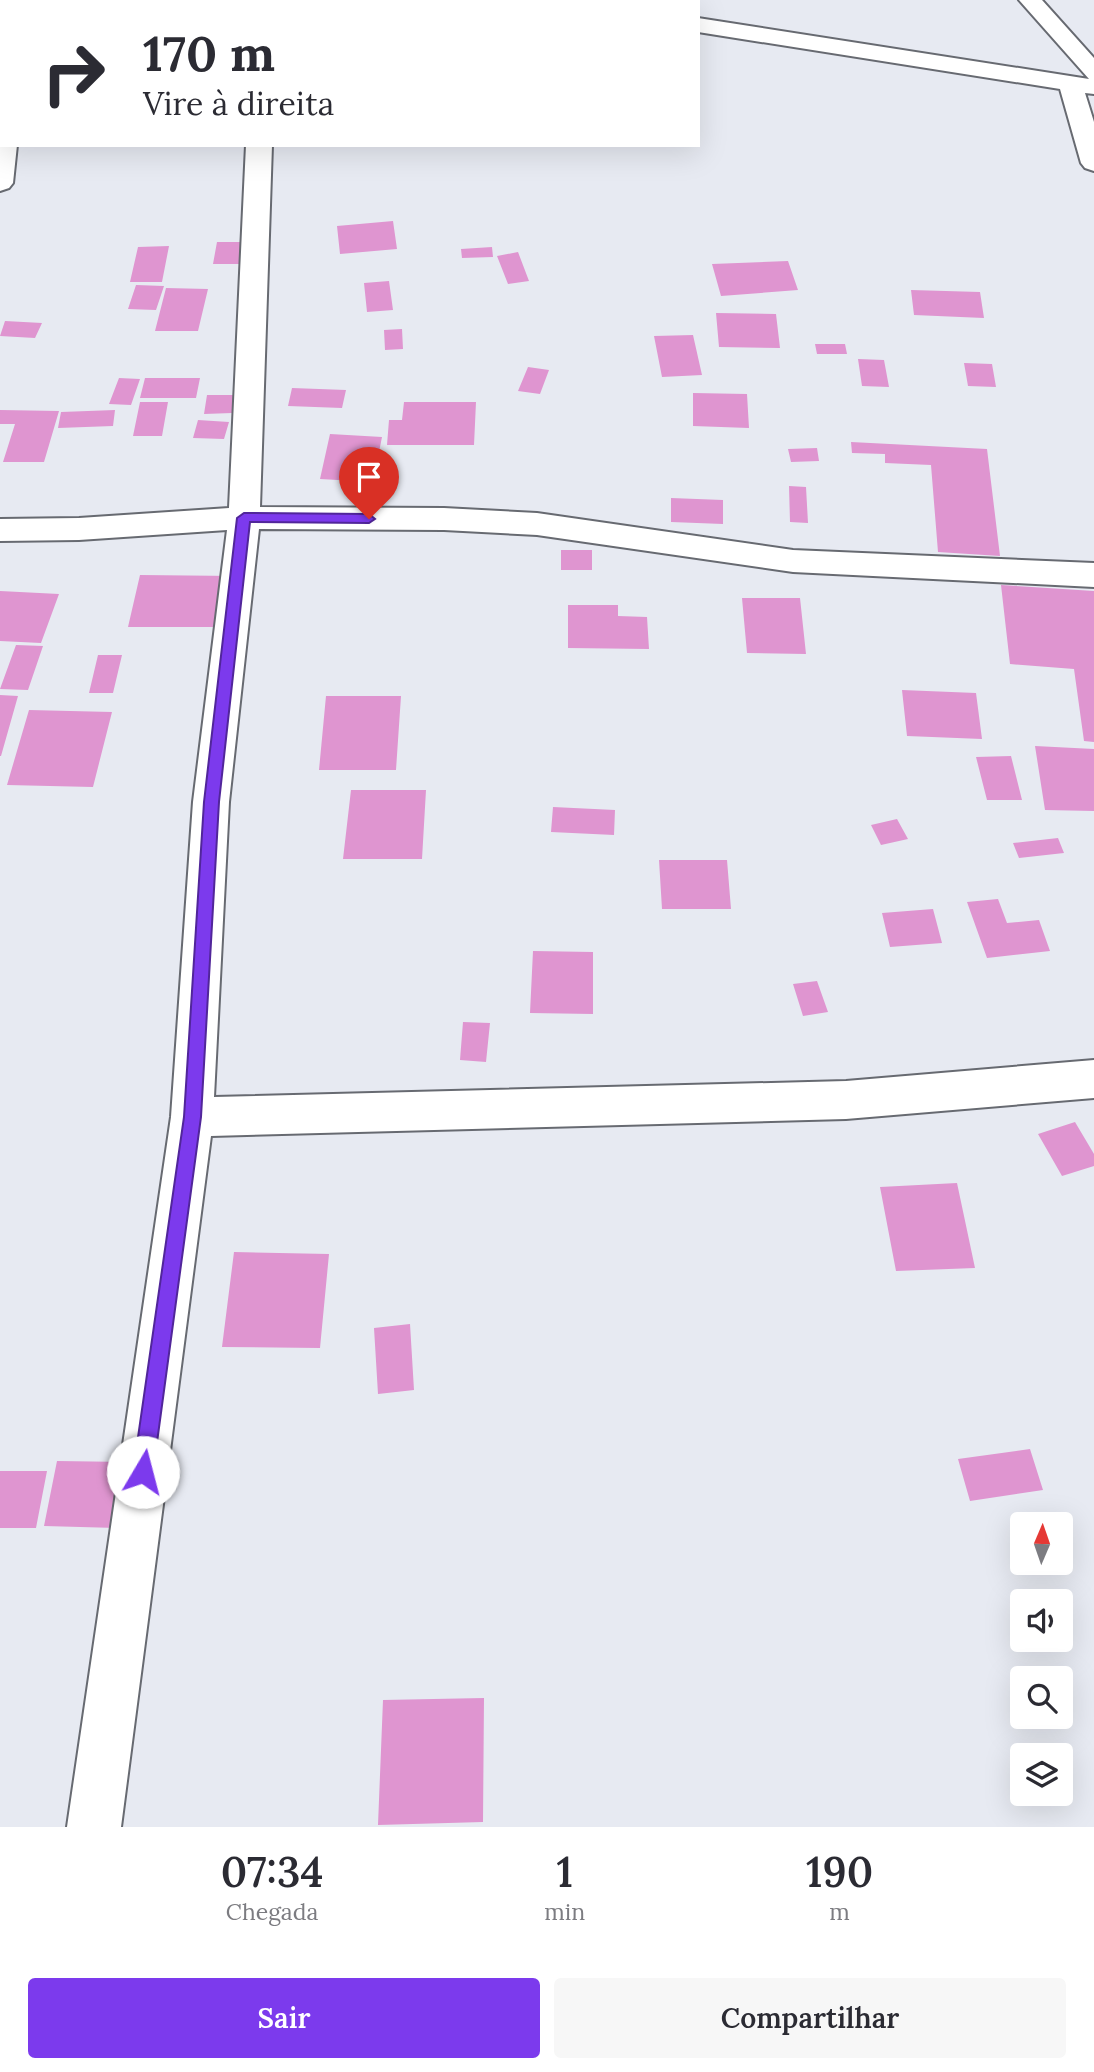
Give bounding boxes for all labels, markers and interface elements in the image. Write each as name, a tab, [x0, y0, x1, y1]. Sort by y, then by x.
text: 170 m	[143, 22, 275, 84]
icon: right	[28, 28, 119, 119]
text: Vire à direita	[143, 83, 334, 124]
pin	[339, 447, 399, 519]
icon: arrive	[350, 458, 388, 496]
position arrow	[106, 1435, 180, 1509]
north arrow	[1010, 1512, 1073, 1575]
map controls	[1010, 1512, 1073, 1806]
button: sound	[1010, 1589, 1073, 1652]
button: search	[1010, 1666, 1073, 1729]
button: layers	[1010, 1743, 1073, 1806]
text: 07:34	[221, 1845, 323, 1899]
text: 1	[556, 1845, 573, 1899]
text: 190	[806, 1845, 873, 1899]
text: Chegada	[226, 1897, 318, 1926]
text: min	[544, 1897, 585, 1926]
text: m	[829, 1897, 850, 1926]
button: Sair	[28, 1978, 540, 2058]
button: Compartilhar	[554, 1978, 1066, 2058]

